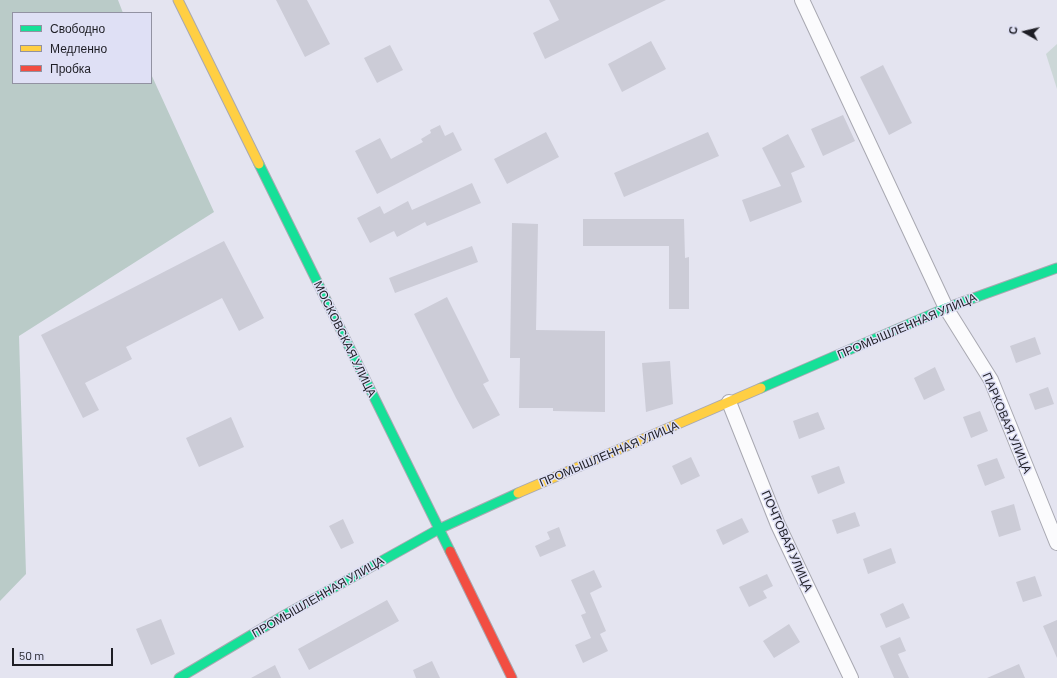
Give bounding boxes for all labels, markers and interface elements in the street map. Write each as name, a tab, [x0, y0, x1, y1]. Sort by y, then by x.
legend	[12, 12, 152, 84]
north arrow	[1005, 12, 1045, 52]
text: Свободно	[50, 21, 105, 35]
text: С	[1006, 25, 1020, 35]
text: Медленно	[50, 41, 107, 55]
text: Пробка	[50, 61, 91, 75]
street label: МОСКОВСКАЯ УЛИЦА	[311, 279, 379, 399]
street label: ПРОМЫШЛЕННАЯ УЛИЦА	[835, 290, 979, 362]
street label: ПАРКОВАЯ УЛИЦА	[979, 370, 1035, 476]
street label: ПРОМЫШЛЕННАЯ УЛИЦА	[537, 418, 681, 490]
street label: ПОЧТОВАЯ УЛИЦА	[758, 488, 816, 594]
street label: ПРОМЫШЛЕННАЯ УЛИЦА	[249, 553, 387, 641]
scale bar	[14, 640, 115, 666]
text: 50 m	[19, 648, 44, 662]

